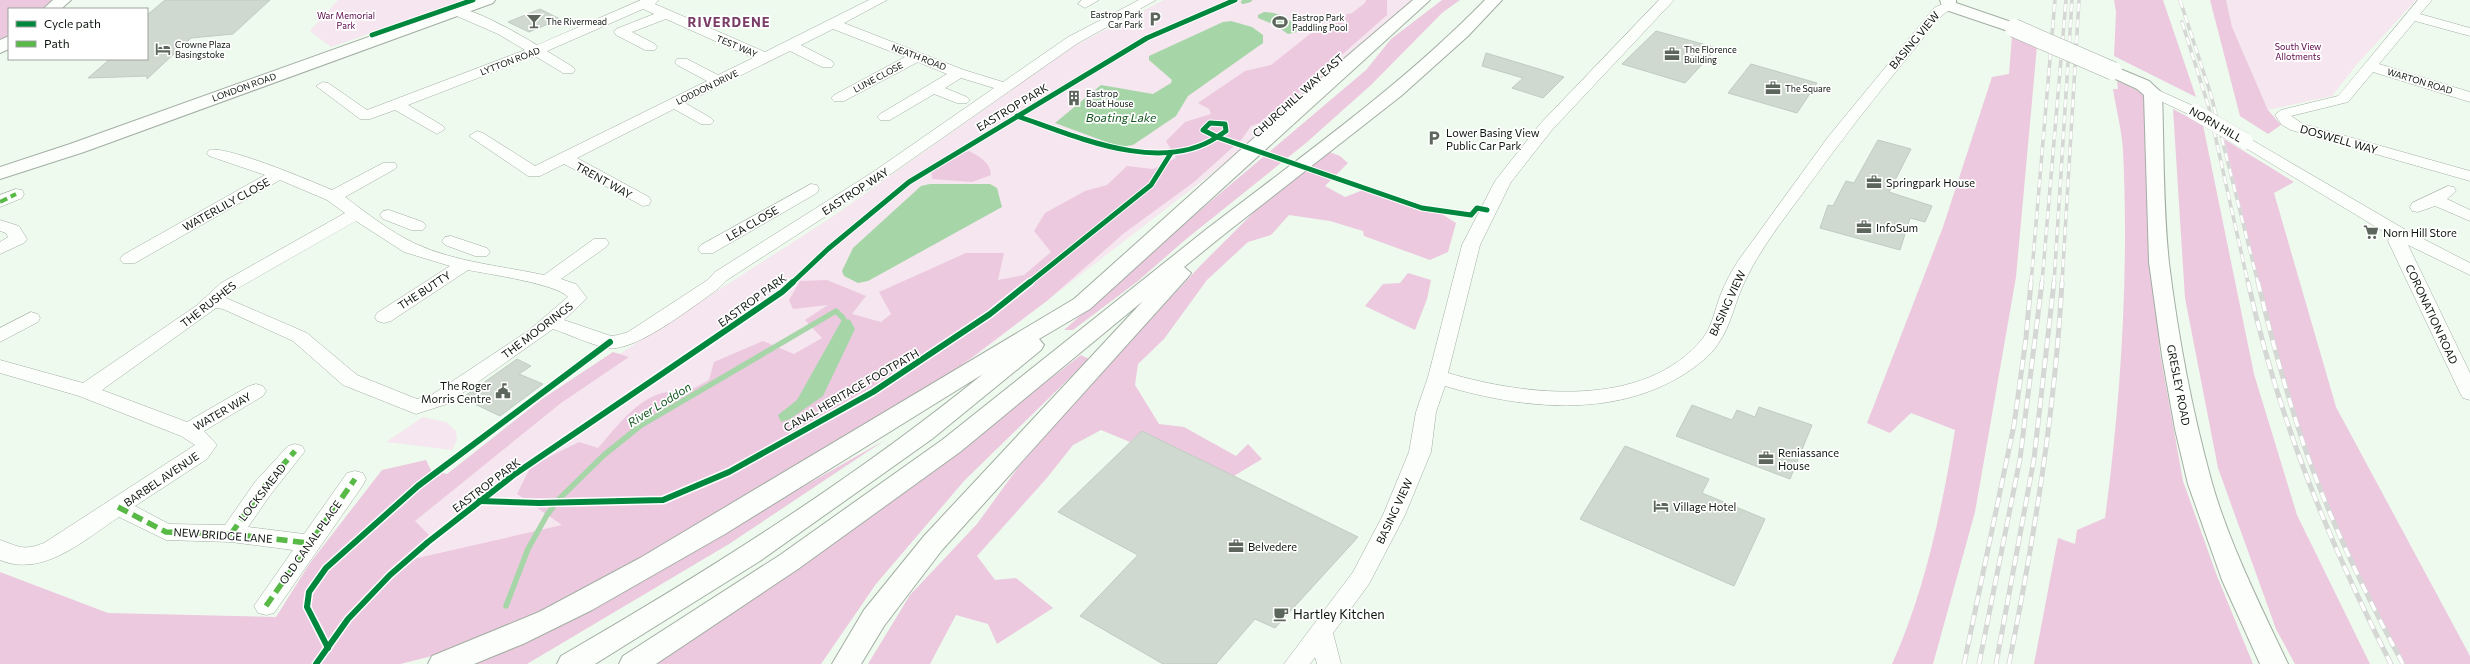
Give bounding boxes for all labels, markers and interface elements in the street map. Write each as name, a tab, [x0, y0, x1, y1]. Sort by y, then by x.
legend	[8, 8, 148, 60]
place label: Eastrop Park Car Park	[1090, 9, 1143, 30]
street label: BASING VIEW	[1886, 9, 1942, 71]
park label: War Memorial Park	[317, 10, 375, 31]
parking icon: Eastrop Park Car Park	[1146, 10, 1164, 28]
bar icon: The Rivermead	[525, 12, 543, 30]
place label: Eastrop Park Paddling Pool	[1292, 12, 1348, 33]
sports icon: Eastrop Park Paddling Pool	[1271, 13, 1289, 31]
district label: RIVERDENE	[688, 14, 770, 30]
text: Cycle path	[44, 16, 101, 30]
place label: The Rivermead	[546, 16, 607, 27]
street label: TEST WAY	[715, 32, 759, 60]
text: Path	[44, 36, 70, 50]
place label: Crowne Plaza Basingstoke	[175, 39, 231, 60]
hotel icon: Crowne Plaza Basingstoke	[154, 40, 172, 58]
park label: South View Allotments	[2275, 41, 2321, 62]
street label: NEATH ROAD	[890, 42, 948, 73]
street label: LYTTON ROAD	[479, 44, 542, 77]
place label: The Florence Building	[1684, 44, 1737, 65]
office icon: The Florence Building	[1663, 45, 1681, 63]
street label: CHURCHILL WAY EAST	[1250, 51, 1346, 139]
street label: LUNE CLOSE	[851, 59, 905, 95]
street label: WARTON ROAD	[2386, 66, 2454, 96]
street label: LODDON DRIVE	[674, 67, 740, 107]
street label: LONDON ROAD	[210, 70, 278, 104]
office icon: The Square	[1764, 79, 1782, 97]
street label: EASTROP PARK	[974, 80, 1051, 134]
place label: The Square	[1785, 83, 1831, 94]
place label: Eastrop Boat House	[1086, 88, 1134, 109]
building icon: Eastrop Boat House	[1065, 89, 1083, 107]
street label: NORN HILL	[2187, 104, 2245, 144]
water label: Boating Lake	[1086, 110, 1157, 124]
street label: DOSWELL WAY	[2299, 122, 2379, 156]
place label: Lower Basing View Public Car Park	[1446, 126, 1540, 152]
parking icon: Lower Basing View Public Car Park	[1425, 129, 1443, 147]
street label: TRENT WAY	[573, 159, 635, 201]
street label: EASTROP WAY	[819, 165, 891, 217]
office icon: Springpark House	[1865, 173, 1883, 191]
street label: WATERLILY CLOSE	[180, 175, 272, 233]
place label: Springpark House	[1886, 176, 1975, 189]
street label: LEA CLOSE	[724, 203, 780, 243]
office icon: InfoSum	[1855, 218, 1873, 236]
place label: InfoSum	[1876, 221, 1918, 234]
supermarket icon: Norn Hill Store	[2362, 223, 2380, 241]
place label: Norn Hill Store	[2383, 226, 2457, 239]
street label: CORONATION ROAD	[2403, 262, 2461, 366]
street label: THE BUTTY	[395, 268, 453, 312]
street label: BASING VIEW	[1706, 268, 1748, 338]
street label: EASTROP PARK	[715, 270, 789, 329]
street label: THE RUSHES	[178, 278, 238, 330]
street label: THE MOORINGS	[499, 299, 575, 361]
street label: GRESLEY ROAD	[2165, 343, 2193, 427]
street label: CANAL HERITAGE FOOTPATH	[781, 346, 921, 434]
place label: The Roger Morris Centre	[421, 379, 492, 405]
water label: River Loddon	[625, 379, 694, 429]
public building icon: The Roger Morris Centre	[494, 382, 512, 400]
street label: WATER WAY	[191, 389, 253, 433]
place label: Reniassance House	[1778, 446, 1839, 472]
street label: BARBEL AVENUE	[121, 449, 201, 509]
office icon: Reniassance House	[1757, 449, 1775, 467]
street label: EASTROP PARK	[450, 455, 523, 515]
street label: LOCKSMEAD	[236, 461, 288, 523]
street label: BASING VIEW	[1373, 476, 1415, 546]
hotel icon: Village Hotel	[1652, 497, 1670, 515]
street label: OLD CANAL PLACE	[276, 498, 344, 586]
place label: Village Hotel	[1673, 500, 1736, 513]
street label: NEW BRIDGE LANE	[173, 525, 273, 545]
office icon: Belvedere	[1227, 537, 1245, 555]
place label: Belvedere	[1248, 540, 1297, 553]
cafe icon: Hartley Kitchen	[1272, 605, 1290, 623]
place label: Hartley Kitchen	[1293, 606, 1385, 622]

